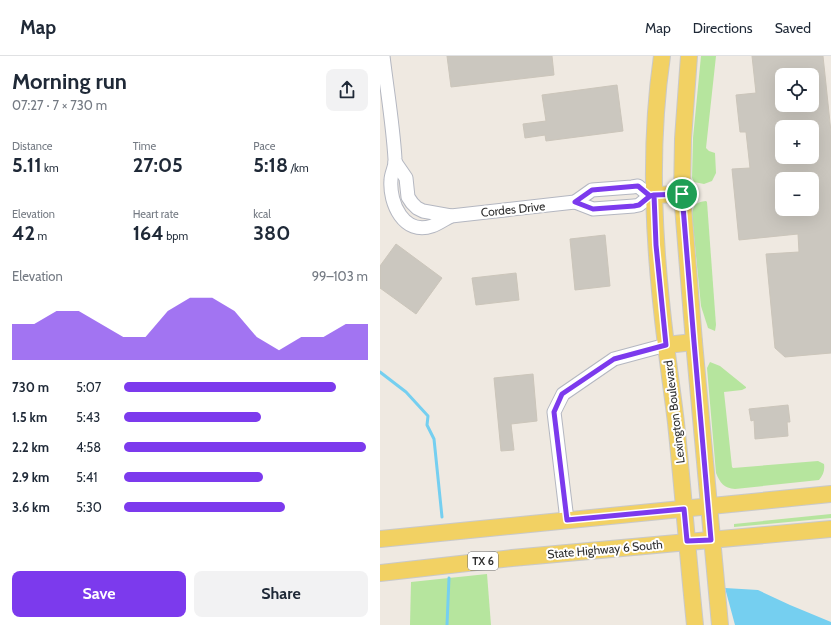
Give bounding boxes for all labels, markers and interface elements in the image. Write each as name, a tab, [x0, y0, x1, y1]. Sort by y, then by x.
text: Map	[20, 16, 56, 39]
text: Map	[645, 19, 671, 37]
text: Directions	[693, 19, 753, 37]
text: Saved	[775, 19, 811, 37]
text: Morning run	[12, 68, 127, 95]
map controls	[775, 68, 819, 216]
button: locate	[775, 68, 819, 112]
button: share	[326, 69, 368, 111]
text: 07:27 · 7 × 730 m	[12, 97, 107, 113]
button: +	[775, 120, 819, 164]
text: Distance	[12, 139, 53, 153]
text: Time	[133, 139, 156, 153]
text: Pace	[253, 139, 275, 153]
text: 5.11	[12, 153, 42, 177]
text: 27:05	[133, 153, 183, 177]
text: 5:18	[253, 153, 288, 177]
text: km	[42, 161, 59, 175]
text: /km	[288, 161, 309, 175]
button: −	[775, 172, 819, 216]
pin	[665, 177, 699, 211]
icon: arrive	[671, 183, 693, 205]
street label: Cordes Drive	[480, 198, 546, 220]
text: Elevation	[12, 207, 55, 221]
text: Heart rate	[133, 207, 179, 221]
text: kcal	[253, 207, 271, 221]
text: 42	[12, 221, 35, 245]
text: 164	[133, 221, 164, 245]
text: 380	[253, 221, 290, 245]
text: m	[35, 229, 47, 243]
text: bpm	[164, 229, 188, 243]
text: Elevation	[12, 268, 63, 284]
text: 99–103 m	[312, 268, 368, 284]
street label: Lexington Boulevard	[660, 360, 688, 464]
text: 730 m	[12, 379, 49, 395]
text: 5:07	[76, 379, 101, 395]
text: 1.5 km	[12, 409, 47, 425]
text: 5:43	[76, 409, 100, 425]
text: 2.2 km	[12, 439, 49, 455]
text: 4:58	[76, 439, 101, 455]
text: 2.9 km	[12, 469, 49, 485]
text: 5:41	[76, 469, 98, 485]
text: 3.6 km	[12, 499, 50, 515]
text: 5:30	[76, 499, 102, 515]
street label: State Highway 6 South	[547, 536, 663, 562]
road number: TX 6	[468, 552, 498, 570]
button: Save	[12, 571, 186, 617]
button: Share	[194, 571, 368, 617]

